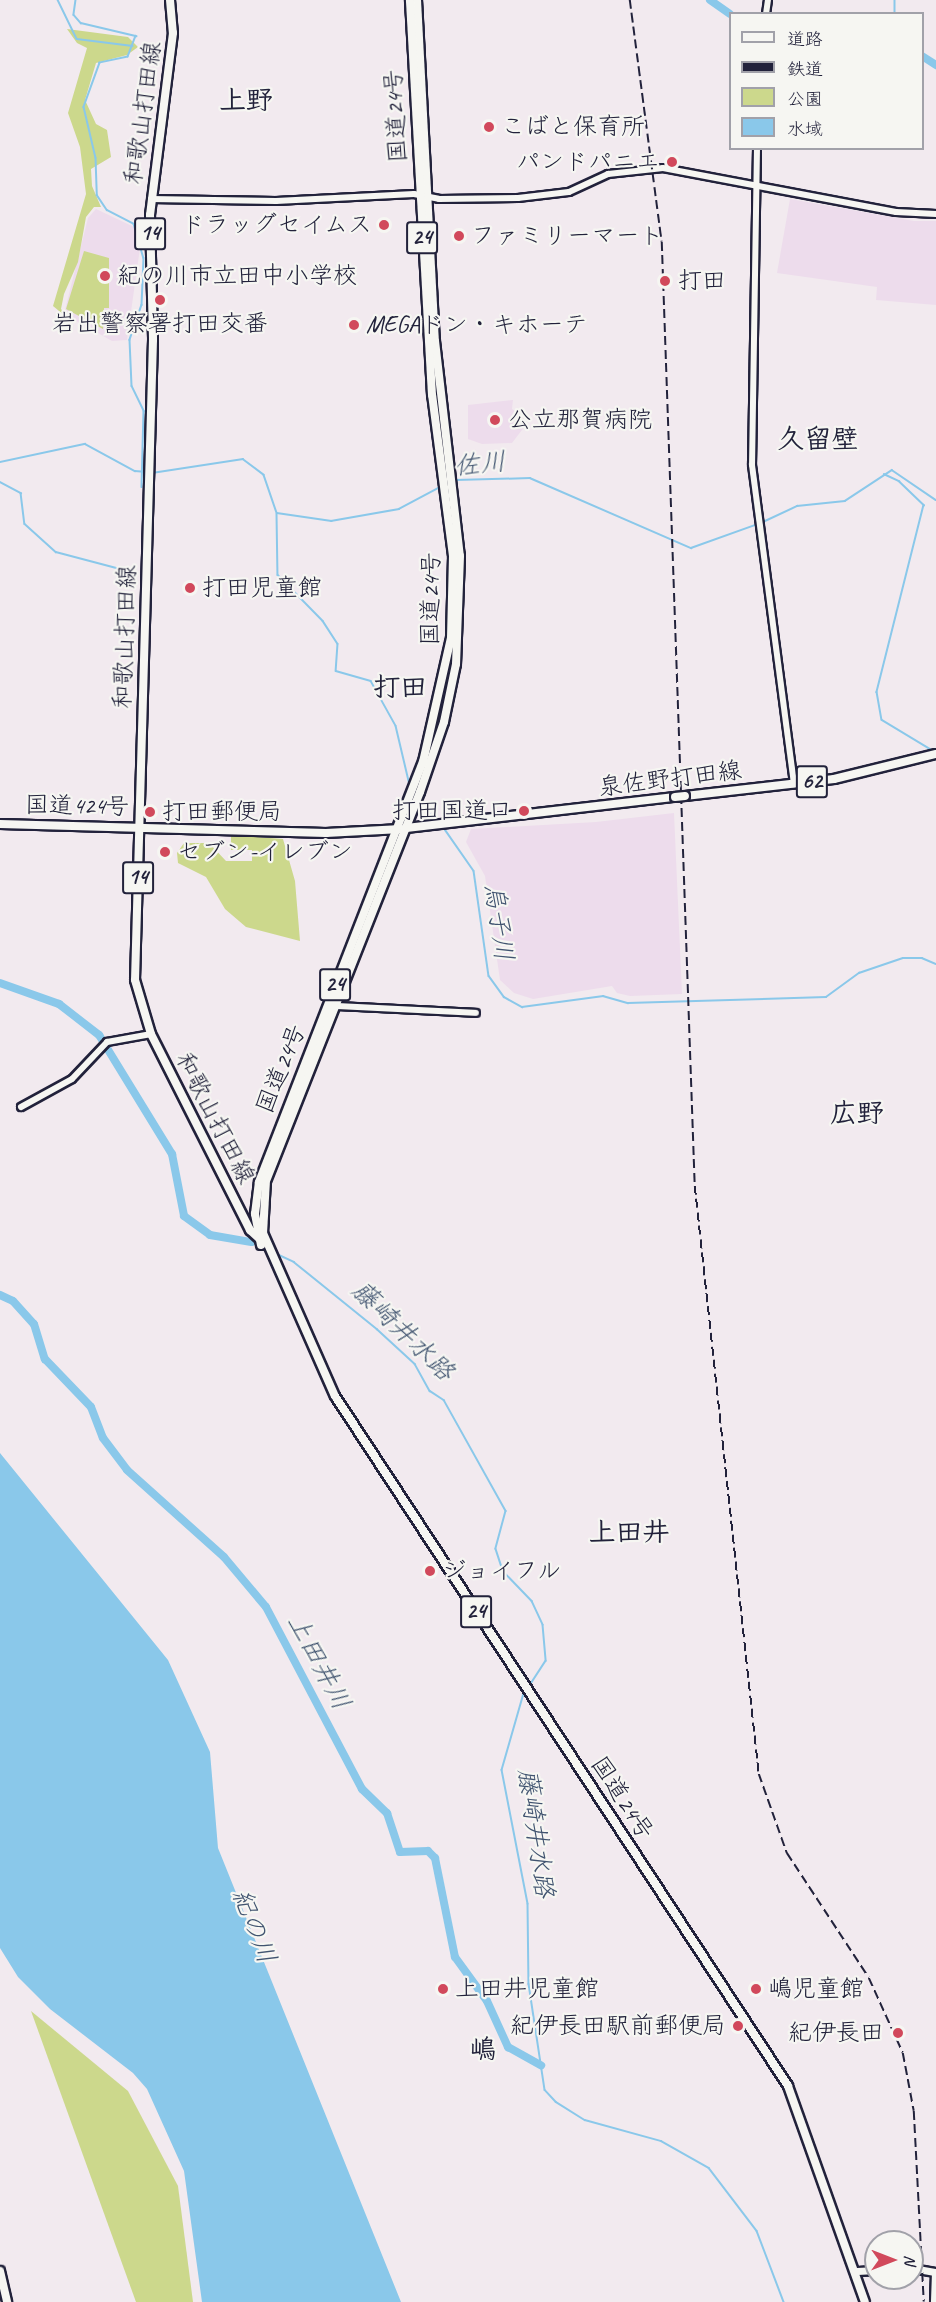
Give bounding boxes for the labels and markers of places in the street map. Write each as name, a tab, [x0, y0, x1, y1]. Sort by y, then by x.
place label: こばと保育所	[501, 113, 645, 141]
marker: こばと保育所	[482, 120, 496, 134]
place label: パンドパニエ	[516, 148, 660, 176]
marker: パンドパニエ	[665, 155, 679, 169]
place label: ドラッグセイムス	[180, 211, 372, 239]
marker: ドラッグセイムス	[377, 218, 391, 232]
place label: ファミリーマート	[471, 222, 663, 250]
marker: ファミリーマート	[452, 229, 466, 243]
place label: 紀の川市立田中小学校	[117, 262, 357, 290]
place label: 打田	[678, 267, 726, 295]
marker: 紀の川市立田中小学校	[98, 269, 112, 283]
marker: 打田	[656, 272, 674, 290]
marker: 岩出警察署打田交番	[153, 293, 167, 307]
place label: 岩出警察署打田交番	[52, 310, 268, 338]
place label: MEGAドン・キホーテ	[366, 311, 588, 339]
marker: MEGAドン・キホーテ	[347, 318, 361, 332]
place label: 公立那賀病院	[508, 406, 652, 434]
marker: 公立那賀病院	[486, 411, 504, 429]
place label: 打田児童館	[202, 574, 322, 602]
marker: 打田児童館	[183, 581, 197, 595]
place label: 打田国道口	[392, 797, 512, 825]
place label: 打田郵便局	[162, 798, 282, 826]
marker: 打田国道口	[517, 804, 531, 818]
marker: 打田郵便局	[143, 805, 157, 819]
place label: セブン-イレブン	[177, 838, 353, 866]
marker: セブン-イレブン	[158, 845, 172, 859]
place label: ジョイフル	[442, 1557, 562, 1585]
marker: ジョイフル	[423, 1564, 437, 1578]
place label: 上田井児童館	[455, 1975, 599, 2003]
place label: 嶋児童館	[768, 1975, 864, 2003]
marker: 上田井児童館	[436, 1982, 450, 1996]
marker: 嶋児童館	[749, 1982, 763, 1996]
place label: 紀伊長田駅前郵便局	[510, 2012, 726, 2040]
marker: 紀伊長田駅前郵便局	[731, 2019, 745, 2033]
place label: 紀伊長田	[788, 2019, 884, 2047]
marker: 紀伊長田	[889, 2024, 907, 2042]

